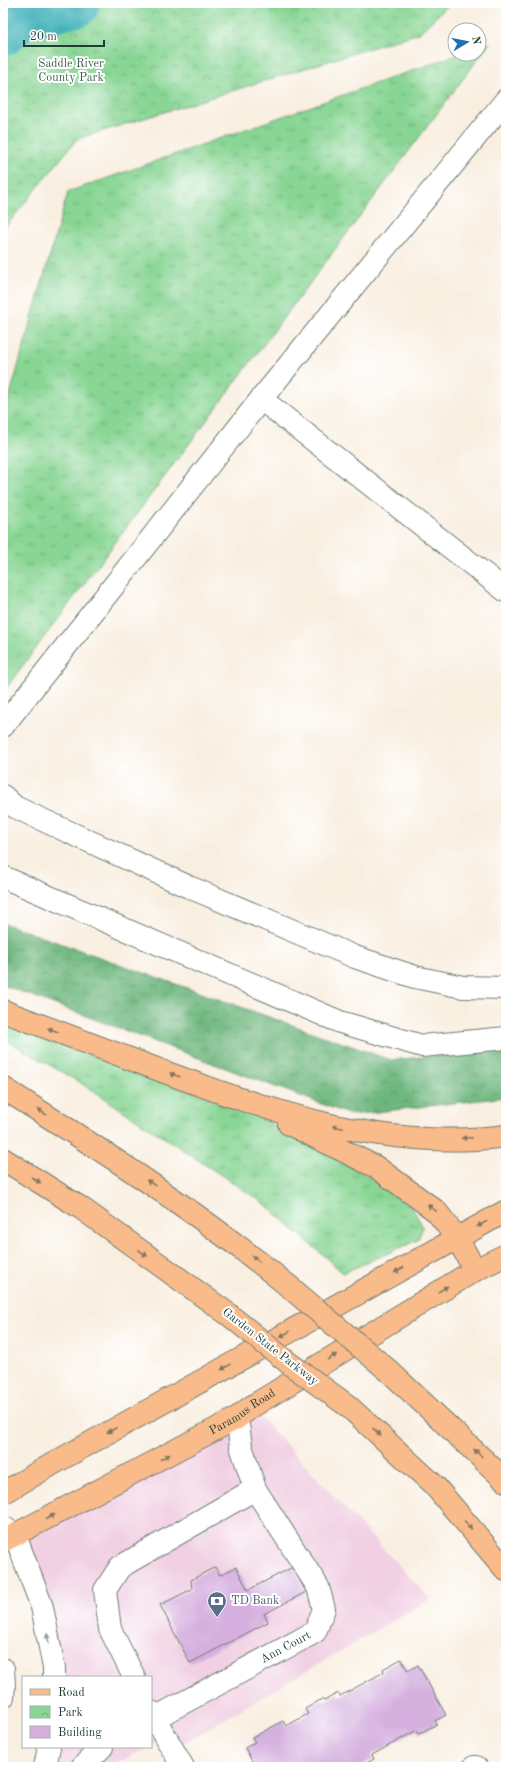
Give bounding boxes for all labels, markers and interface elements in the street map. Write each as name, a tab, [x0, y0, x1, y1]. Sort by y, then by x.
scale bar	[24, 22, 104, 48]
north arrow	[447, 22, 487, 62]
text: 20 m	[30, 31, 57, 43]
text: N	[469, 35, 482, 46]
park label: Saddle River County Park	[38, 58, 104, 84]
one-way arrow	[46, 1026, 58, 1032]
one-way arrow	[168, 1072, 180, 1078]
one-way arrow	[36, 1109, 48, 1116]
one-way arrow	[332, 1123, 344, 1129]
one-way arrow	[460, 1135, 473, 1141]
one-way arrow	[30, 1176, 42, 1183]
one-way arrow	[145, 1179, 156, 1187]
one-way arrow	[427, 1204, 438, 1212]
one-way arrow	[476, 1221, 487, 1227]
one-way arrow	[138, 1249, 149, 1257]
one-way arrow	[251, 1255, 262, 1263]
one-way arrow	[393, 1267, 404, 1274]
one-way arrow	[437, 1286, 449, 1293]
street label: Garden State Parkway	[220, 1306, 320, 1388]
one-way arrow	[279, 1330, 291, 1337]
one-way arrow	[327, 1353, 337, 1361]
one-way arrow	[220, 1363, 232, 1370]
street label: Paramus Road	[207, 1387, 278, 1437]
one-way arrow	[106, 1427, 118, 1433]
one-way arrow	[372, 1427, 382, 1437]
one-way arrow	[473, 1449, 483, 1458]
one-way arrow	[159, 1453, 171, 1460]
one-way arrow	[44, 1514, 56, 1520]
one-way arrow	[463, 1519, 472, 1530]
bank icon: TD Bank	[206, 1590, 228, 1618]
place label: TD Bank	[231, 1595, 279, 1607]
street label: Ann Court	[259, 1629, 313, 1666]
one-way arrow	[45, 1632, 51, 1645]
legend	[22, 1676, 152, 1748]
text: Road	[58, 1687, 85, 1699]
text: Park	[58, 1707, 83, 1719]
text: Building	[58, 1727, 102, 1739]

